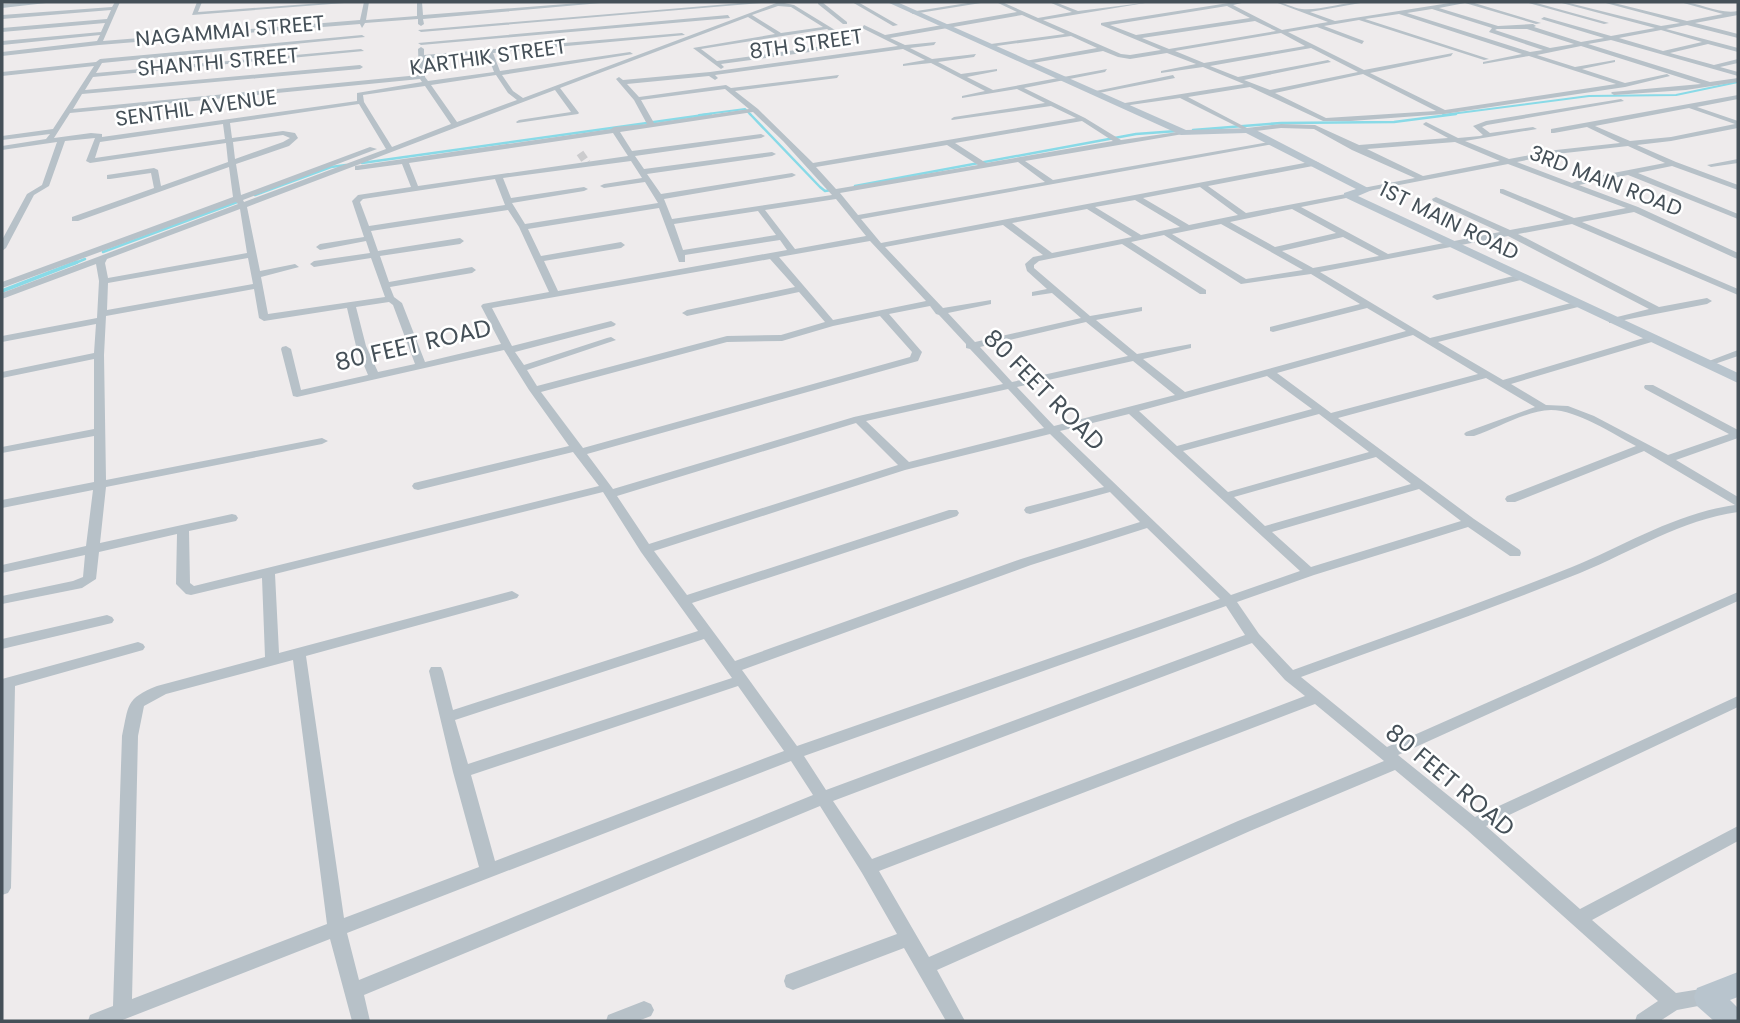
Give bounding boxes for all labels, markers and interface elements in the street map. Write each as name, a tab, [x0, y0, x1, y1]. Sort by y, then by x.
street label: NAGAMMAI STREET	[134, 8, 326, 53]
street label: 8TH STREET	[747, 21, 864, 66]
street label: KARTHIK STREET	[408, 31, 568, 82]
street label: SHANTHI STREET	[136, 40, 300, 83]
street label: SENTHIL AVENUE	[113, 82, 278, 133]
street label: 3RD MAIN ROAD	[1526, 138, 1687, 223]
street label: 1ST MAIN ROAD	[1375, 174, 1524, 267]
street label: 80 FEET ROAD	[332, 311, 494, 379]
street label: 80 FEET ROAD	[976, 322, 1112, 458]
street label: 80 FEET ROAD	[1379, 716, 1522, 843]

